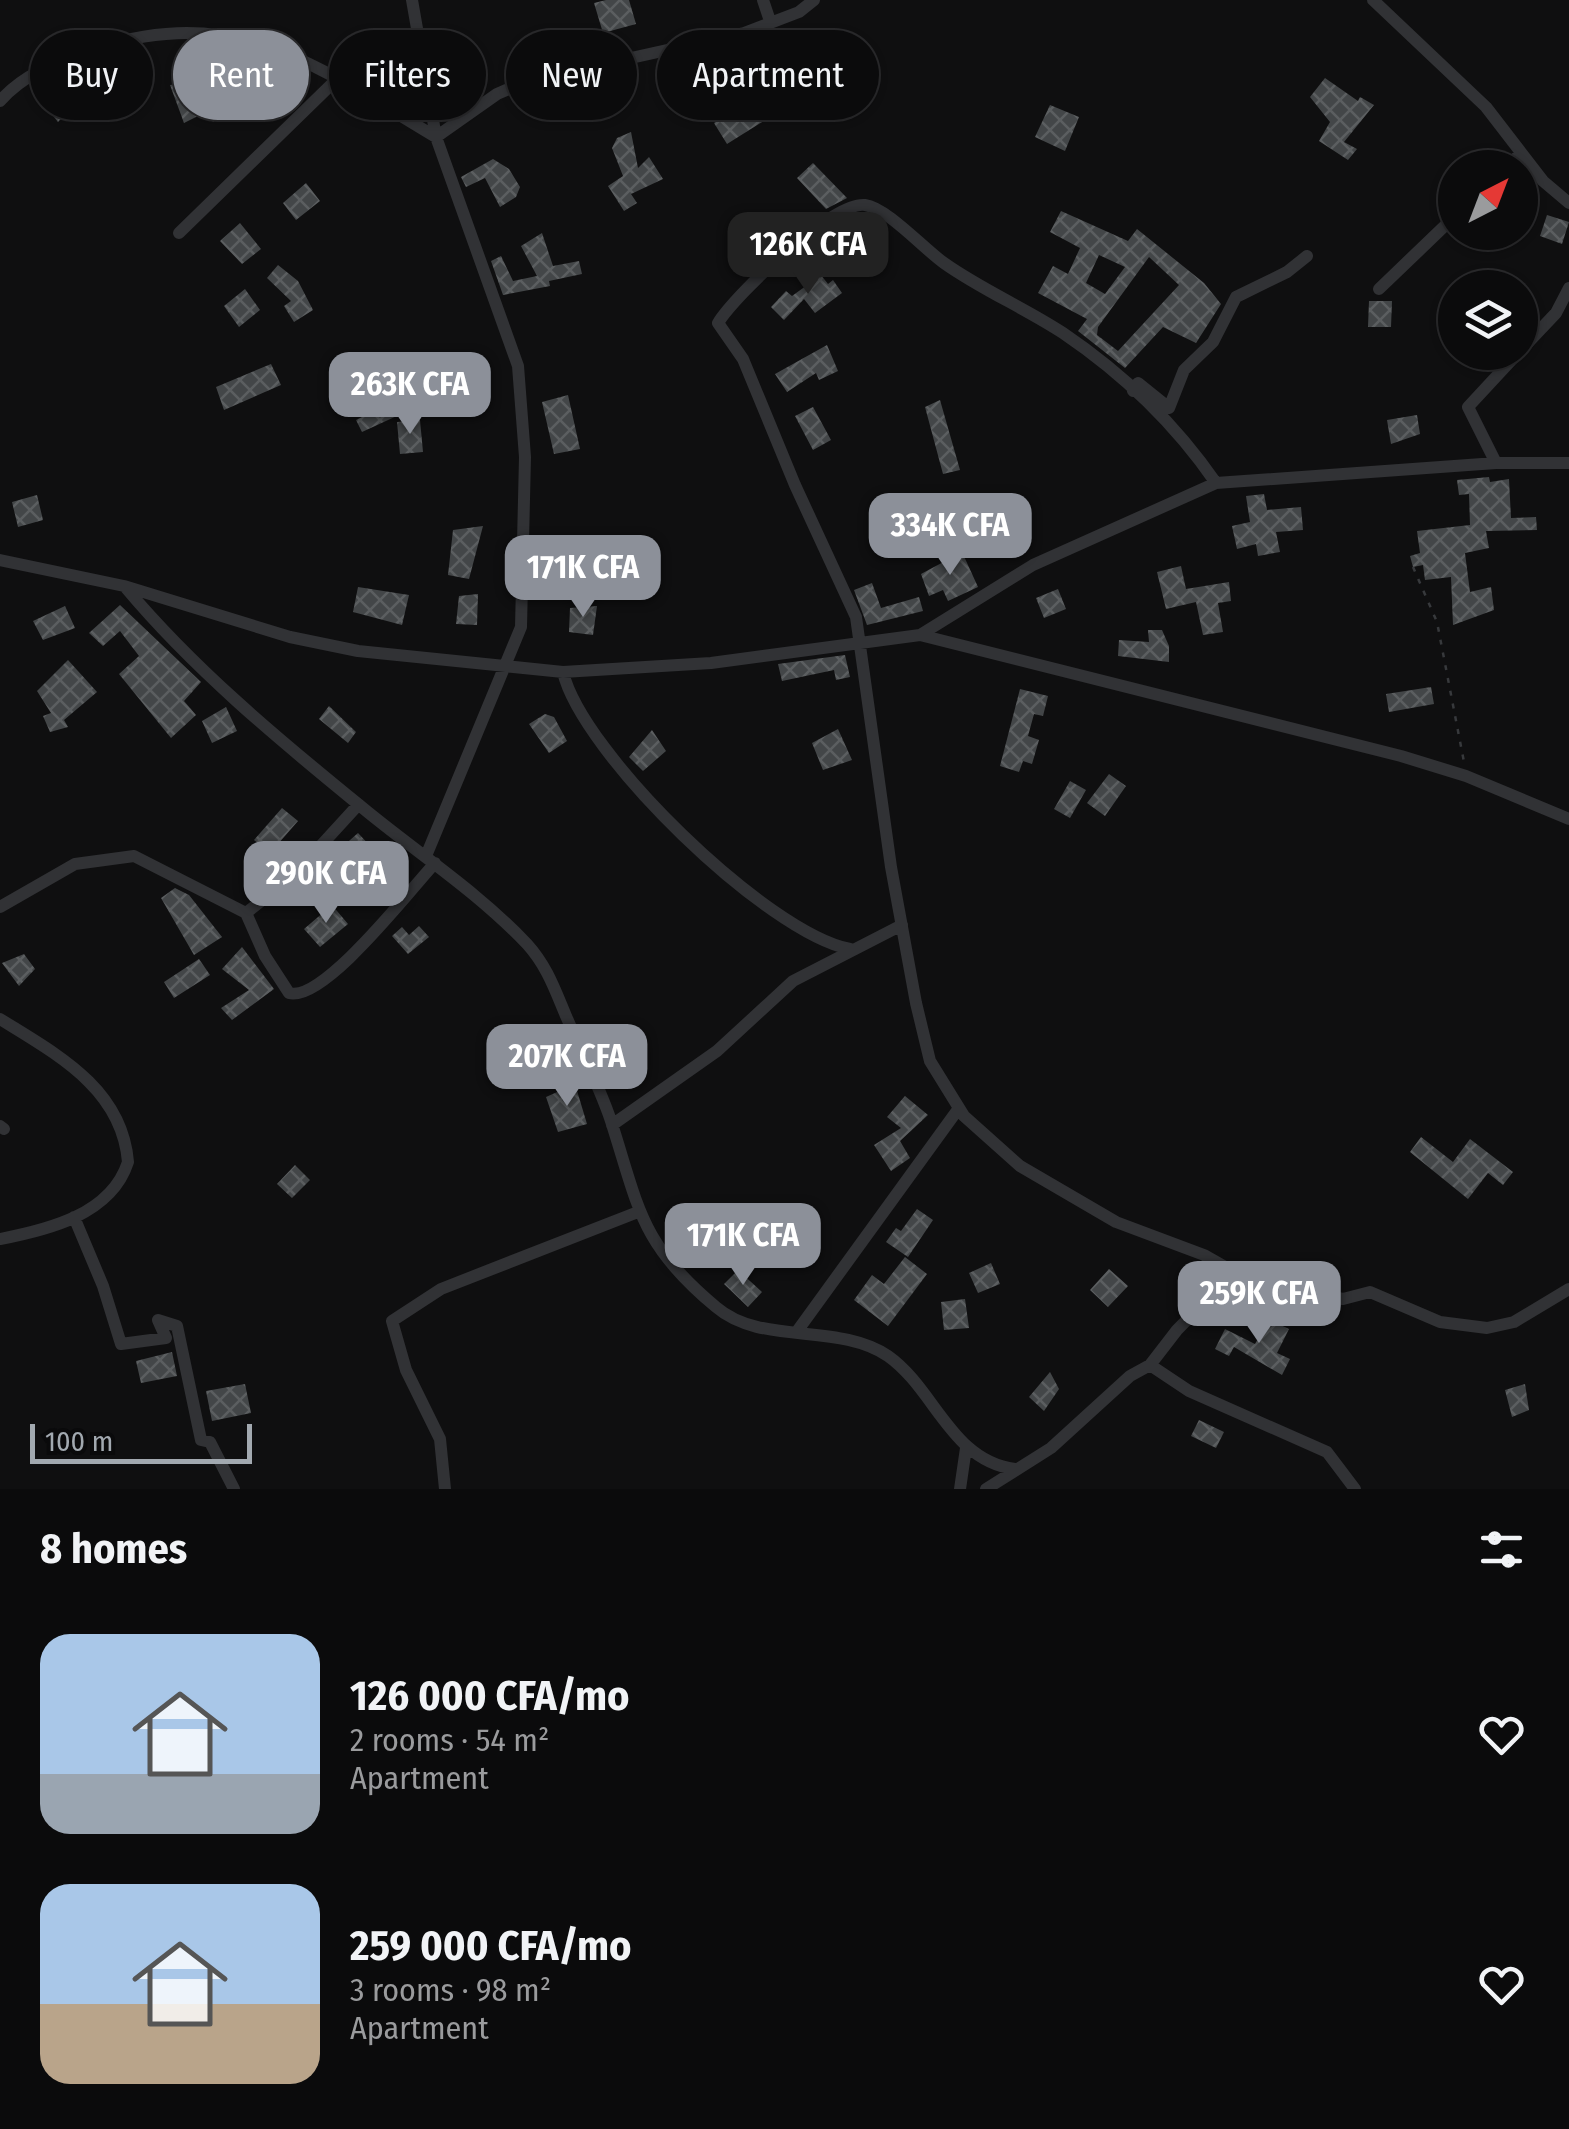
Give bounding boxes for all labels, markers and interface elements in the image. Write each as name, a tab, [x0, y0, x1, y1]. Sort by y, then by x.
chip: Buy	[30, 30, 153, 120]
chip: Rent	[173, 30, 309, 120]
chip: Filters	[329, 30, 486, 120]
chip: New	[506, 30, 637, 120]
chip: Apartment	[657, 30, 879, 120]
north arrow	[1438, 150, 1538, 250]
map controls	[1438, 150, 1538, 370]
pin: 126K CFA	[705, 212, 911, 297]
text: 126K CFA	[750, 225, 867, 263]
button: layers	[1438, 270, 1538, 370]
pin: 263K CFA	[307, 352, 513, 437]
text: 263K CFA	[351, 365, 469, 403]
pin: 334K CFA	[847, 493, 1053, 578]
text: 334K CFA	[891, 506, 1009, 544]
pin: 171K CFA	[480, 535, 686, 620]
text: 171K CFA	[527, 548, 639, 586]
pin: 290K CFA	[223, 841, 429, 926]
text: 290K CFA	[266, 854, 386, 892]
pin: 207K CFA	[464, 1024, 670, 1109]
text: 207K CFA	[508, 1037, 626, 1075]
pin: 171K CFA	[640, 1203, 846, 1288]
text: 171K CFA	[687, 1216, 799, 1254]
pin: 259K CFA	[1156, 1261, 1362, 1346]
text: 259K CFA	[1200, 1274, 1318, 1312]
scale bar	[30, 1419, 252, 1464]
text: 100 m	[45, 1425, 113, 1458]
icon: filters	[1474, 1522, 1529, 1577]
text: 8 homes	[40, 1524, 187, 1574]
text: 126 000 CFA/mo	[350, 1671, 630, 1721]
icon: home	[120, 1674, 240, 1794]
icon: heart	[1474, 1707, 1529, 1762]
text: 2 rooms · 54 m²	[350, 1721, 549, 1759]
text: Apartment	[350, 1759, 489, 1797]
text: 259 000 CFA/mo	[350, 1921, 632, 1971]
icon: home	[120, 1924, 240, 2044]
icon: heart	[1474, 1957, 1529, 2012]
text: 3 rooms · 98 m²	[350, 1971, 551, 2009]
text: Apartment	[350, 2009, 489, 2047]

